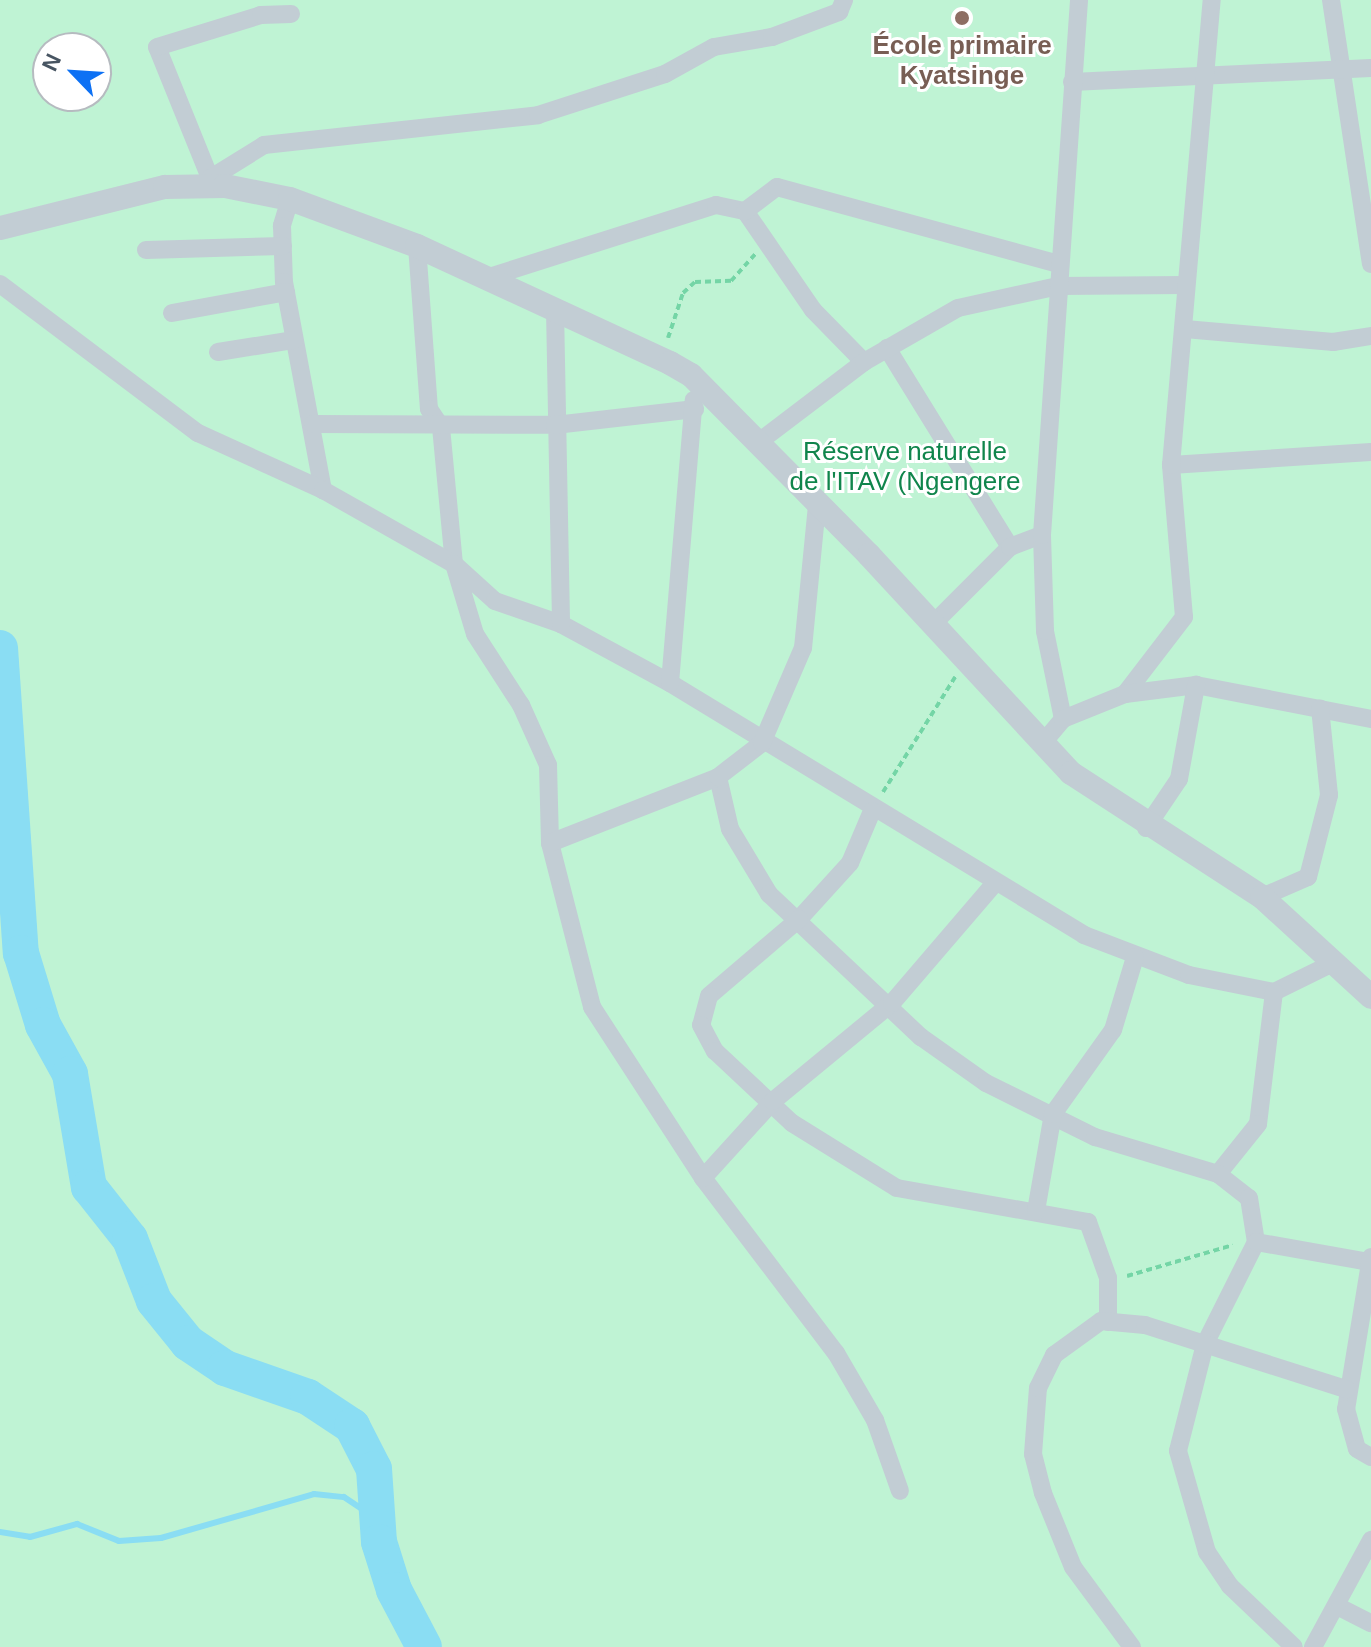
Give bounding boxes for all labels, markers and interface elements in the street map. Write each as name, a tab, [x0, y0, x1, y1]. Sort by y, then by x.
marker: École primaire Kyatsinge	[953, 9, 971, 27]
place label: École primaire Kyatsinge	[872, 30, 1052, 92]
north arrow	[32, 32, 112, 112]
text: N	[37, 50, 66, 75]
park label: Réserve naturelle de l'ITAV (Ngengere	[790, 436, 1020, 498]

